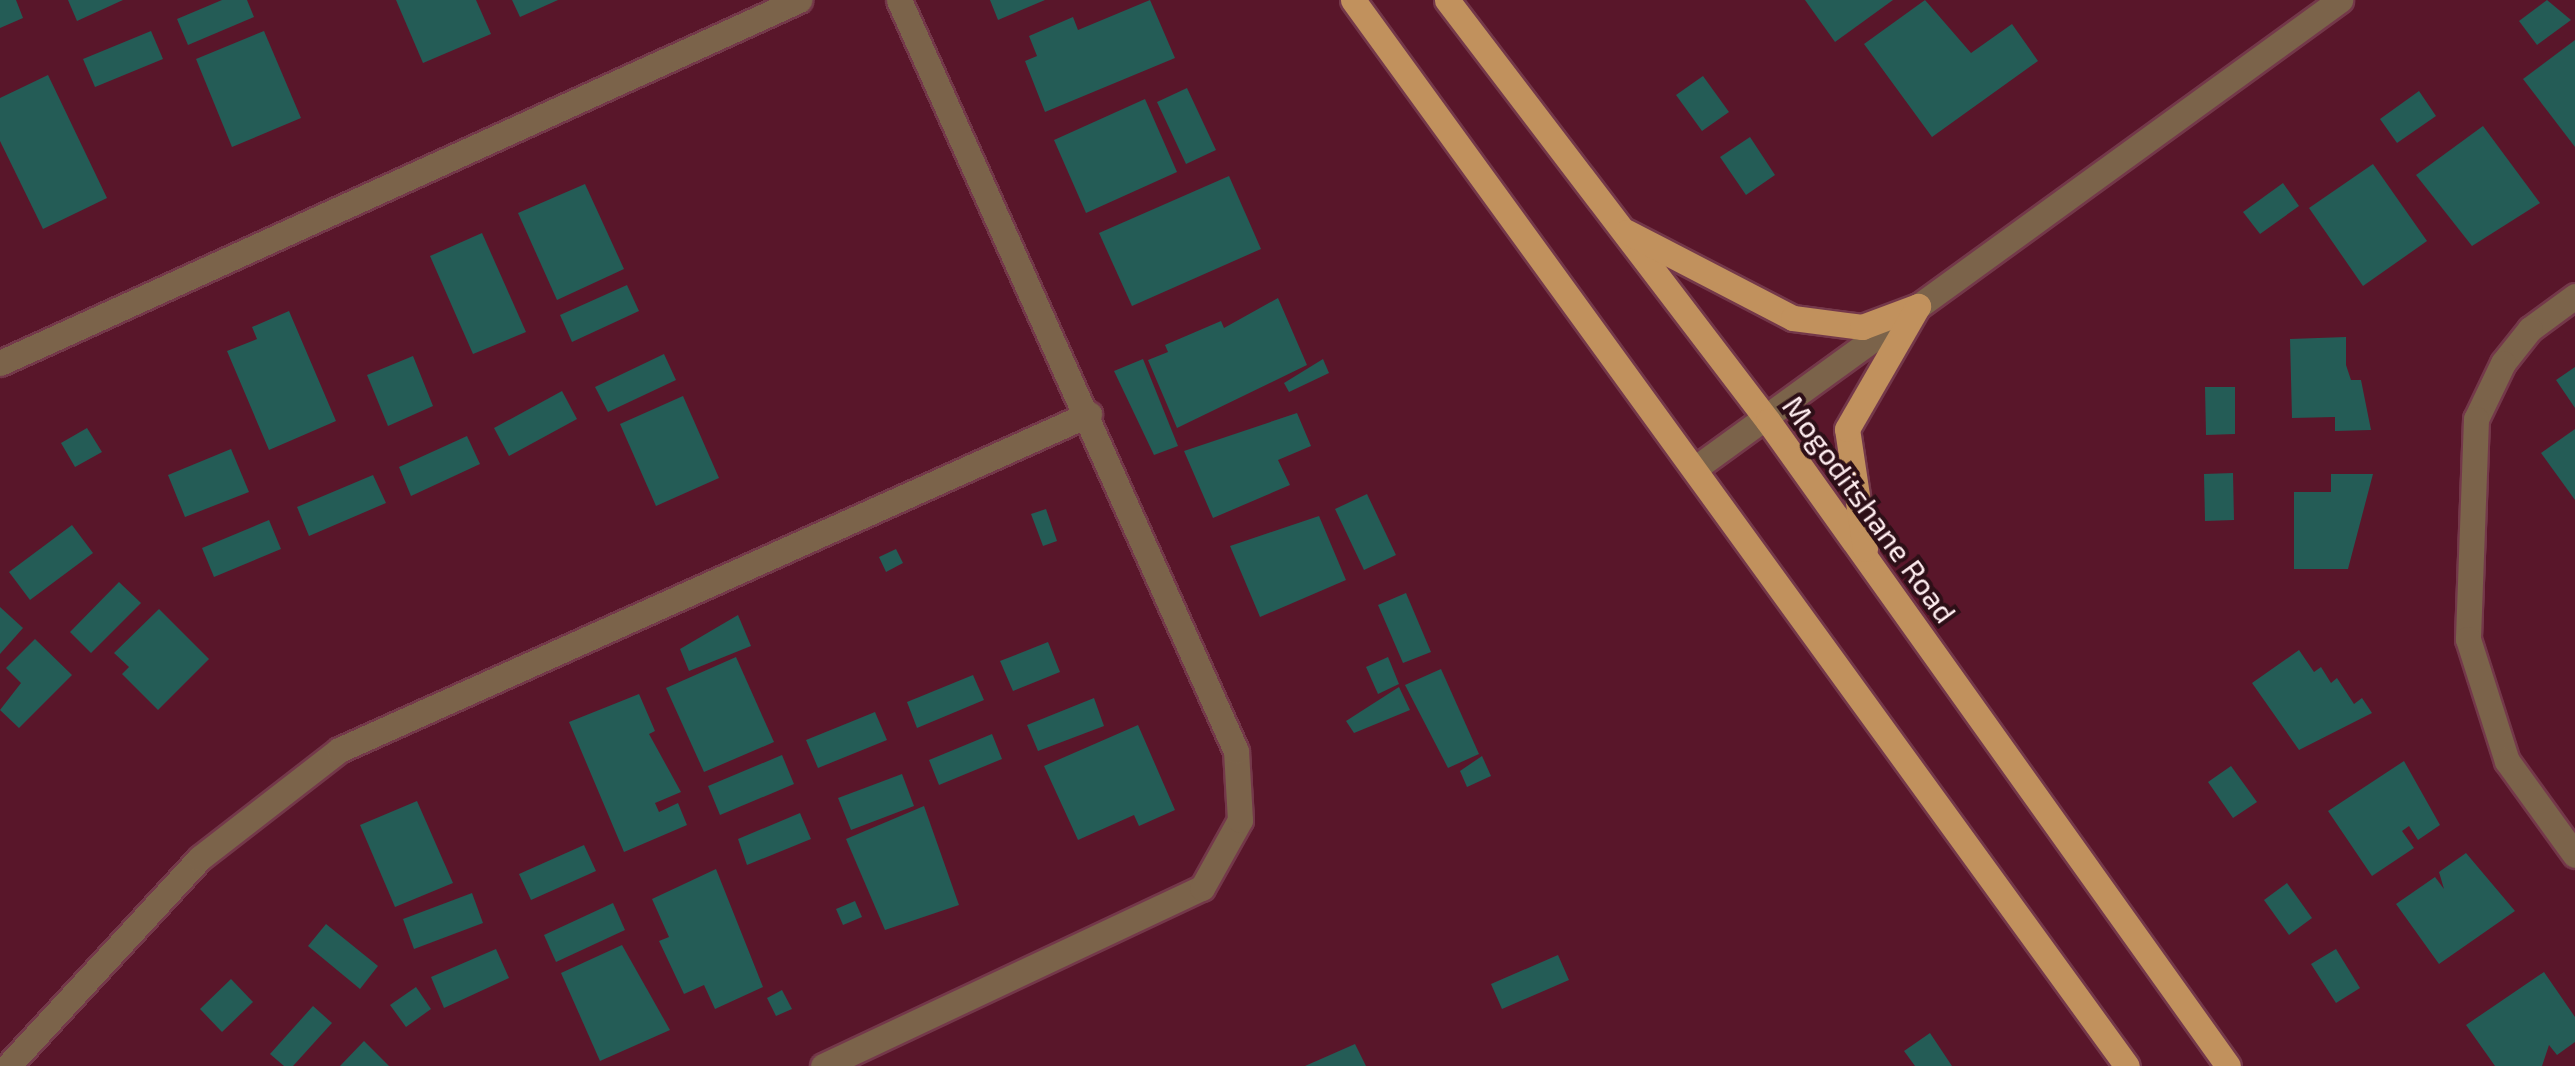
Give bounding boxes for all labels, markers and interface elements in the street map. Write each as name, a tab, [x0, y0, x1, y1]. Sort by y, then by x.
street label: Mogoditshane Road	[1776, 389, 1964, 629]

